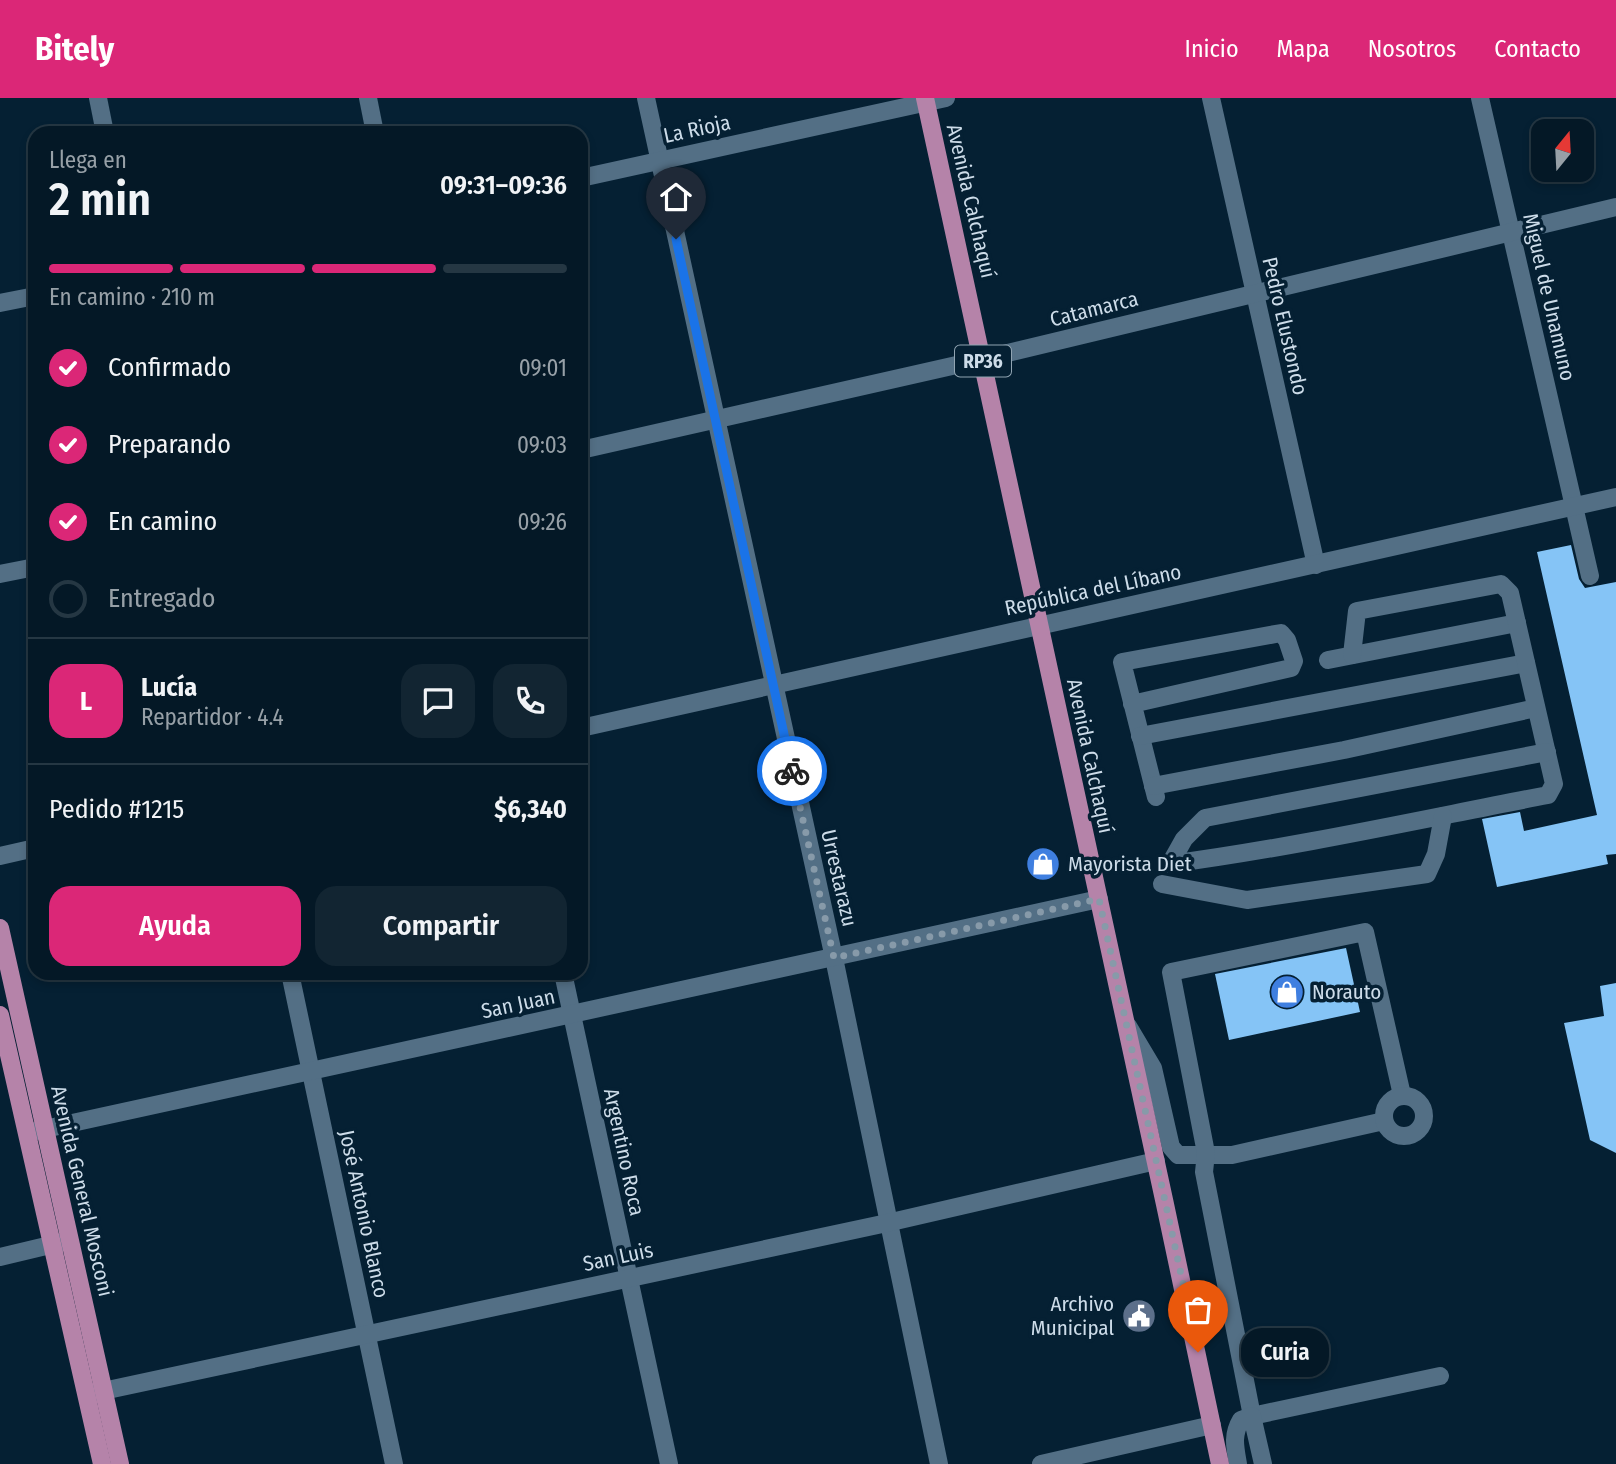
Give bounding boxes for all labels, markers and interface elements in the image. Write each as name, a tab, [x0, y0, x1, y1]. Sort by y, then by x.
text: Bitely	[35, 29, 114, 69]
text: Inicio	[1185, 35, 1239, 63]
text: Mapa	[1277, 35, 1330, 63]
text: Nosotros	[1368, 35, 1456, 63]
text: Contacto	[1494, 35, 1581, 63]
street label: La Rioja	[661, 109, 733, 149]
north arrow	[1531, 119, 1594, 182]
map controls	[1531, 119, 1594, 182]
street label: Avenida Calchaquí	[941, 121, 1001, 281]
text: Llega en	[49, 146, 127, 174]
pin	[646, 167, 706, 239]
text: 09:31–09:36	[440, 170, 567, 201]
text: 2 min	[49, 172, 151, 227]
icon: home	[657, 178, 695, 216]
street label: Miguel de Unamuno	[1517, 211, 1581, 383]
street label: Pedro Elustondo	[1256, 254, 1314, 398]
text: En camino · 210 m	[49, 283, 215, 311]
street label: Catamarca	[1047, 285, 1141, 333]
road number: RP36	[955, 345, 1011, 376]
icon: check	[49, 349, 87, 387]
text: Confirmado	[108, 352, 231, 383]
text: 09:01	[519, 354, 567, 382]
icon: check	[49, 426, 87, 464]
text: Preparando	[108, 429, 231, 460]
text: 09:03	[517, 431, 567, 459]
icon: check	[49, 503, 87, 541]
text: En camino	[108, 506, 217, 537]
text: 09:26	[518, 508, 567, 536]
street label: República del Líbano	[1002, 559, 1184, 621]
text: Entregado	[108, 583, 215, 614]
button: chat	[401, 664, 475, 738]
button: phone	[493, 664, 567, 738]
text: Lucía	[141, 672, 197, 703]
street label: Avenida Calchaquí	[1061, 676, 1119, 836]
text: L	[80, 686, 92, 717]
text: Repartidor · 4.4	[141, 703, 284, 731]
courier	[757, 736, 827, 806]
icon: bike	[773, 752, 811, 790]
text: Pedido #1215	[49, 794, 184, 825]
text: $6,340	[494, 794, 567, 825]
street label: Urrestarazu	[815, 827, 863, 929]
shop icon: Mayorista Diet	[1024, 845, 1062, 883]
place label: Mayorista Diet	[1068, 851, 1192, 877]
button: Ayuda	[49, 886, 301, 966]
button: Compartir	[315, 886, 567, 966]
shop icon: Norauto	[1268, 973, 1306, 1011]
place label: Norauto	[1312, 979, 1381, 1005]
street label: San Juan	[479, 984, 557, 1024]
street label: Avenida General Mosconi	[45, 1083, 119, 1299]
street label: Argentino Roca	[598, 1086, 650, 1218]
street label: José Antonio Blanco	[334, 1128, 394, 1300]
street label: San Luis	[581, 1237, 655, 1277]
pin	[1168, 1280, 1228, 1352]
place label: Archivo Municipal	[1031, 1291, 1114, 1341]
icon: bag	[1179, 1291, 1217, 1329]
public building icon: Archivo Municipal	[1120, 1297, 1158, 1335]
callout: Curia	[1240, 1328, 1328, 1376]
text: Curia	[1260, 1338, 1310, 1366]

